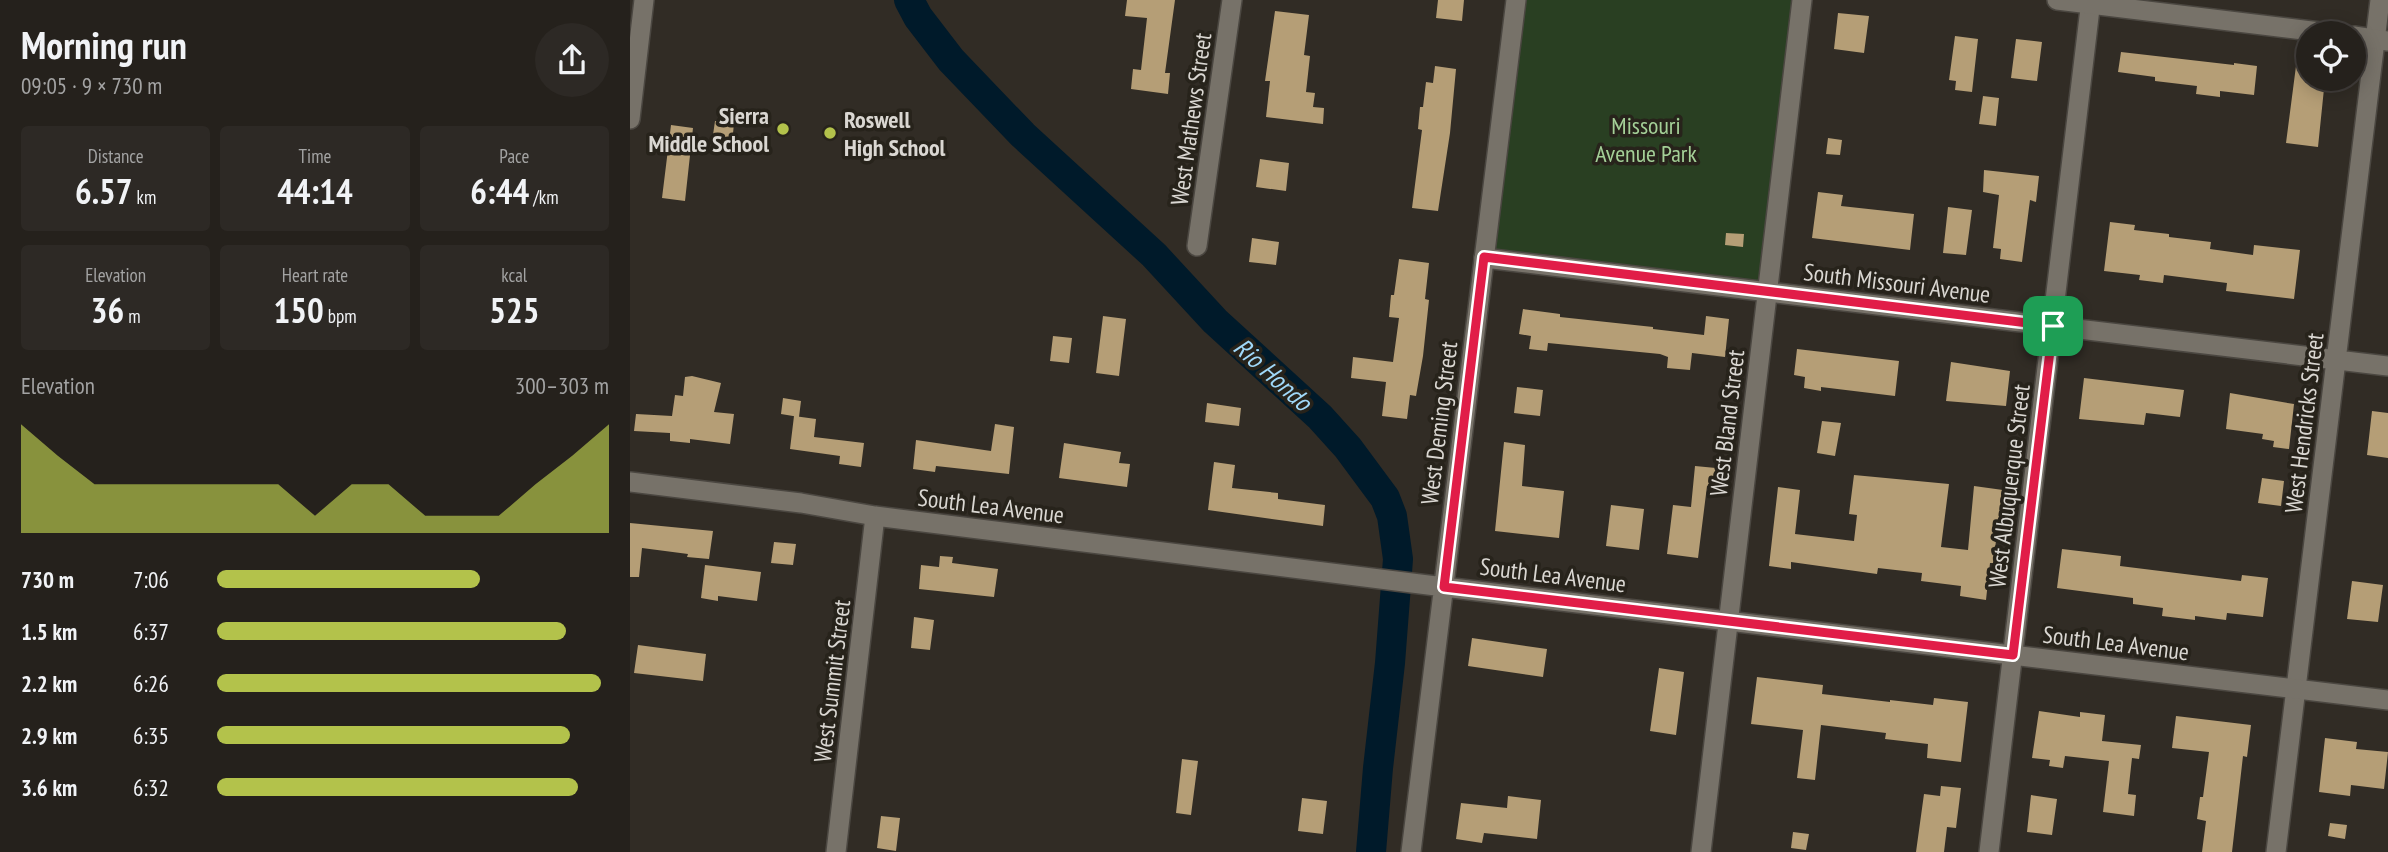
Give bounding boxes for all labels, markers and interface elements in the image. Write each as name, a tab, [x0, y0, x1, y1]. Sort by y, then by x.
text: Morning run	[21, 20, 187, 69]
map controls	[2296, 21, 2366, 91]
button: locate	[2296, 21, 2366, 91]
button: share	[535, 23, 609, 97]
street label: West Mathews Street	[1164, 30, 1218, 207]
text: 09:05 · 9 × 730 m	[21, 71, 162, 100]
place label: Sierra Middle School	[648, 100, 769, 159]
place label: Roswell High School	[844, 104, 946, 163]
park label: Missouri Avenue Park	[1595, 110, 1697, 169]
marker: Sierra Middle School	[775, 121, 791, 137]
marker: Roswell High School	[822, 125, 838, 141]
text: Distance	[88, 144, 144, 168]
text: Time	[299, 144, 331, 168]
text: Pace	[499, 144, 529, 168]
text: 6.57	[75, 168, 133, 214]
text: 44:14	[277, 168, 353, 214]
text: 6:44	[470, 168, 529, 214]
text: km	[133, 185, 156, 209]
text: /km	[529, 185, 559, 209]
street label: South Missouri Avenue	[1802, 256, 1992, 310]
text: Elevation	[85, 263, 146, 287]
text: Heart rate	[282, 263, 348, 287]
text: kcal	[501, 263, 527, 287]
text: 36	[91, 287, 124, 333]
text: 150	[273, 287, 324, 333]
text: 525	[489, 287, 539, 333]
pin	[2023, 296, 2083, 356]
text: m	[124, 304, 141, 328]
text: bpm	[324, 304, 357, 328]
icon: arrive	[2034, 307, 2072, 345]
water label: Rio Hondo	[1227, 330, 1320, 419]
street label: West Hendricks Street	[2278, 331, 2330, 515]
street label: West Deming Street	[1414, 339, 1464, 506]
street label: West Bland Street	[1703, 348, 1751, 498]
text: Elevation	[21, 371, 95, 400]
text: 300–303 m	[515, 371, 609, 400]
street label: West Albuquerque Street	[1981, 382, 2037, 590]
street label: South Lea Avenue	[916, 482, 1066, 530]
street label: South Lea Avenue	[1478, 551, 1628, 599]
text: 730 m	[21, 565, 74, 594]
text: 7:06	[133, 565, 169, 594]
street label: West Summit Street	[807, 598, 857, 764]
text: 1.5 km	[21, 617, 77, 646]
text: 6:37	[133, 617, 169, 646]
street label: South Lea Avenue	[2041, 619, 2191, 667]
text: 2.2 km	[21, 669, 77, 698]
text: 6:26	[133, 669, 169, 698]
text: 2.9 km	[21, 721, 77, 750]
text: 6:35	[133, 721, 169, 750]
text: 3.6 km	[21, 773, 77, 802]
text: 6:32	[133, 773, 169, 802]

